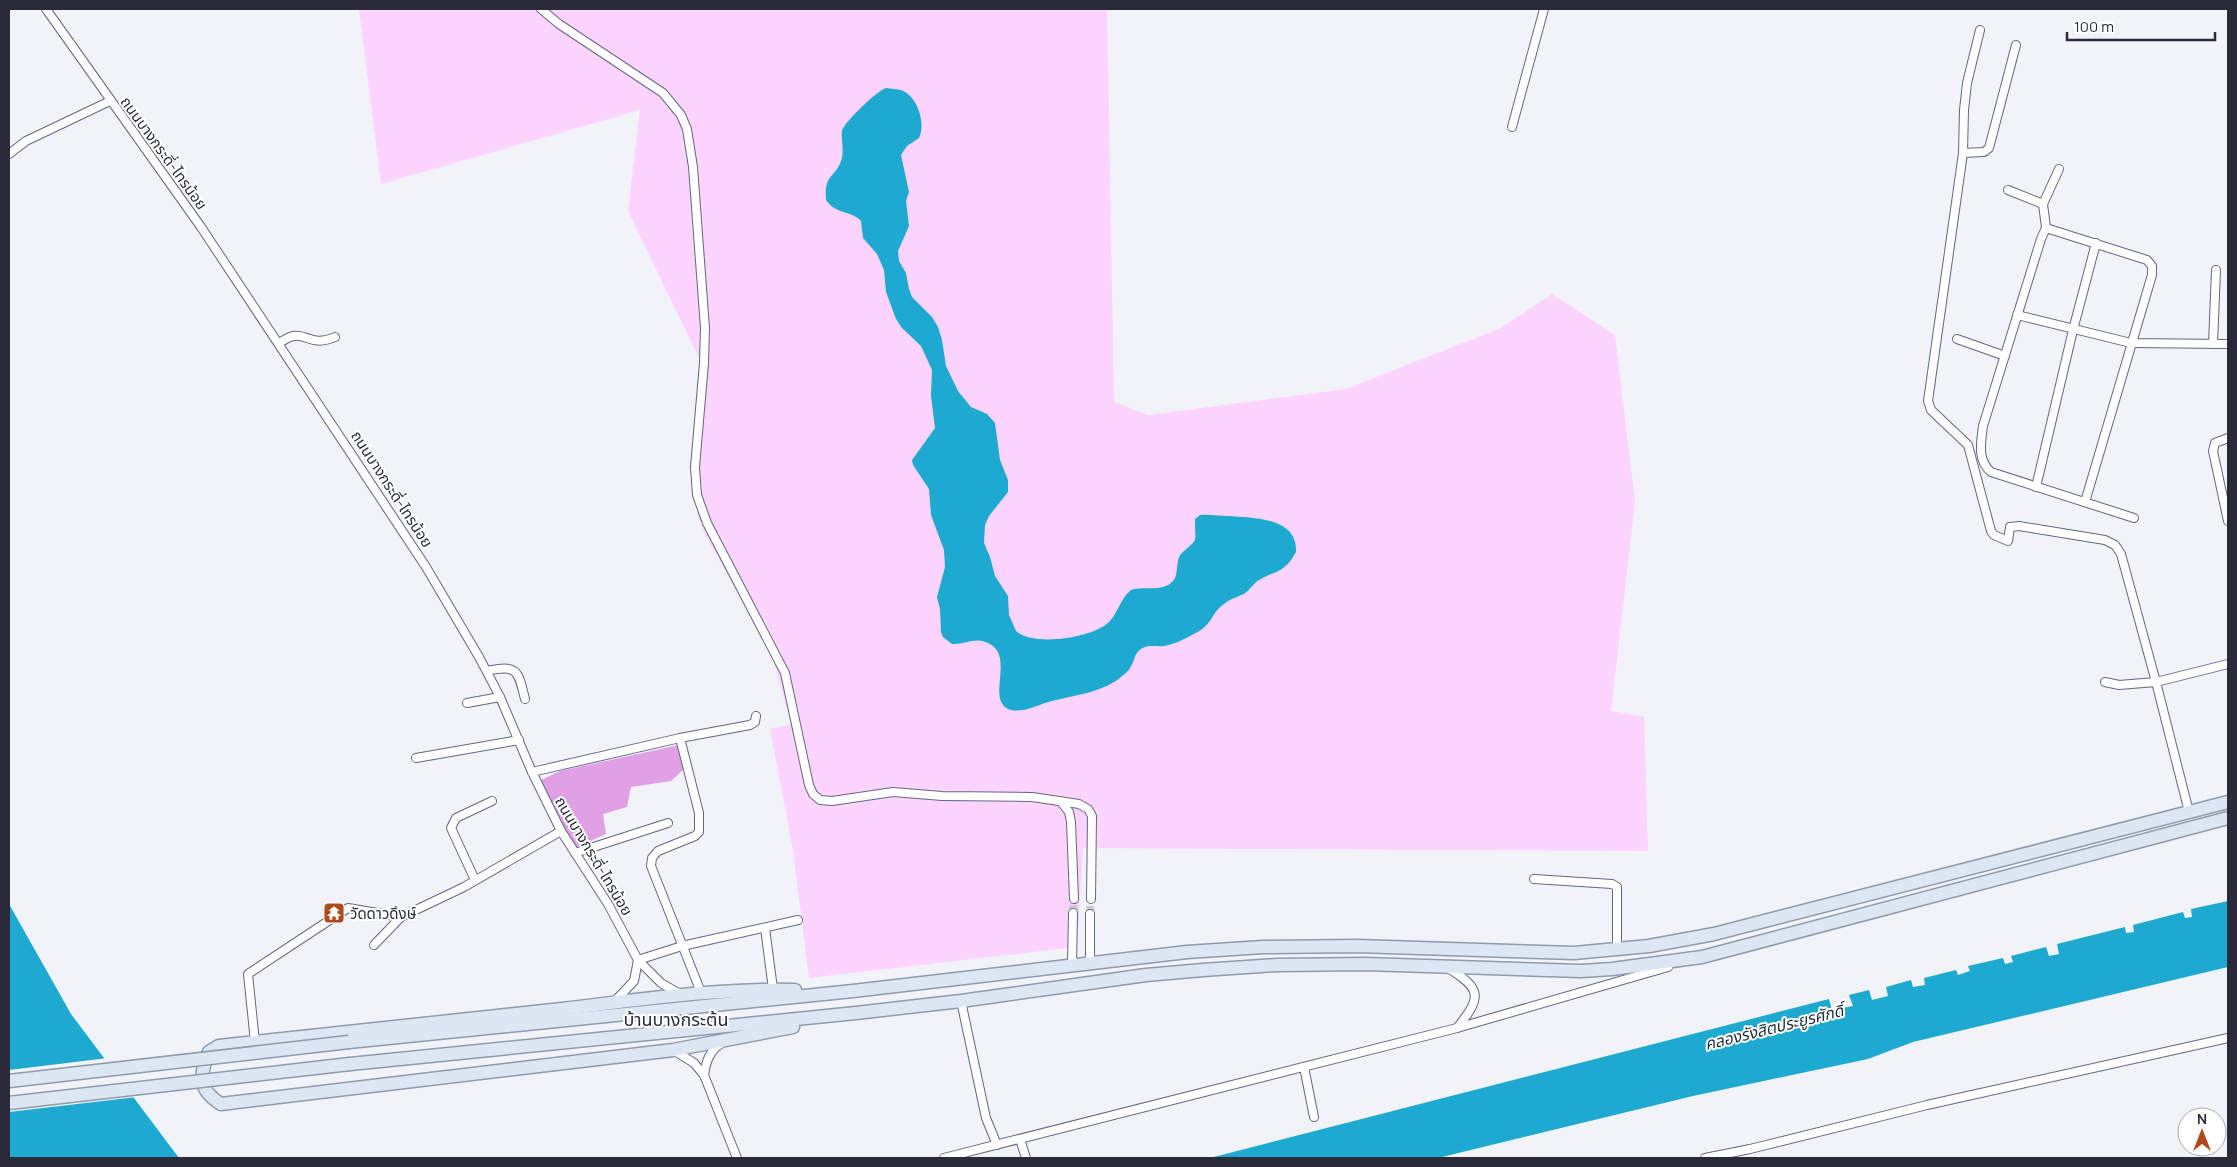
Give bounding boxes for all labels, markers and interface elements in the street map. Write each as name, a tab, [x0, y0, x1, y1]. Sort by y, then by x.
scale bar	[2067, 10, 2214, 42]
text: 100 m	[2074, 16, 2114, 37]
street label: ถนนบางกระดี่-ไทรน้อย	[116, 92, 212, 214]
street label: ถนนบางกระดี่-ไทรน้อย	[346, 427, 438, 551]
street label: ถนนบางกระดี่-ไทรน้อย	[550, 793, 638, 919]
temple icon: วัดดาวดึงษ์	[322, 901, 346, 925]
place label: วัดดาวดึงษ์	[350, 903, 417, 924]
water label: คลองรังสิตประยูรศักดิ์	[1702, 998, 1850, 1055]
district label: บ้านบางกระต้น	[623, 1007, 729, 1031]
north arrow	[2177, 1107, 2227, 1157]
text: N	[2197, 1109, 2207, 1128]

